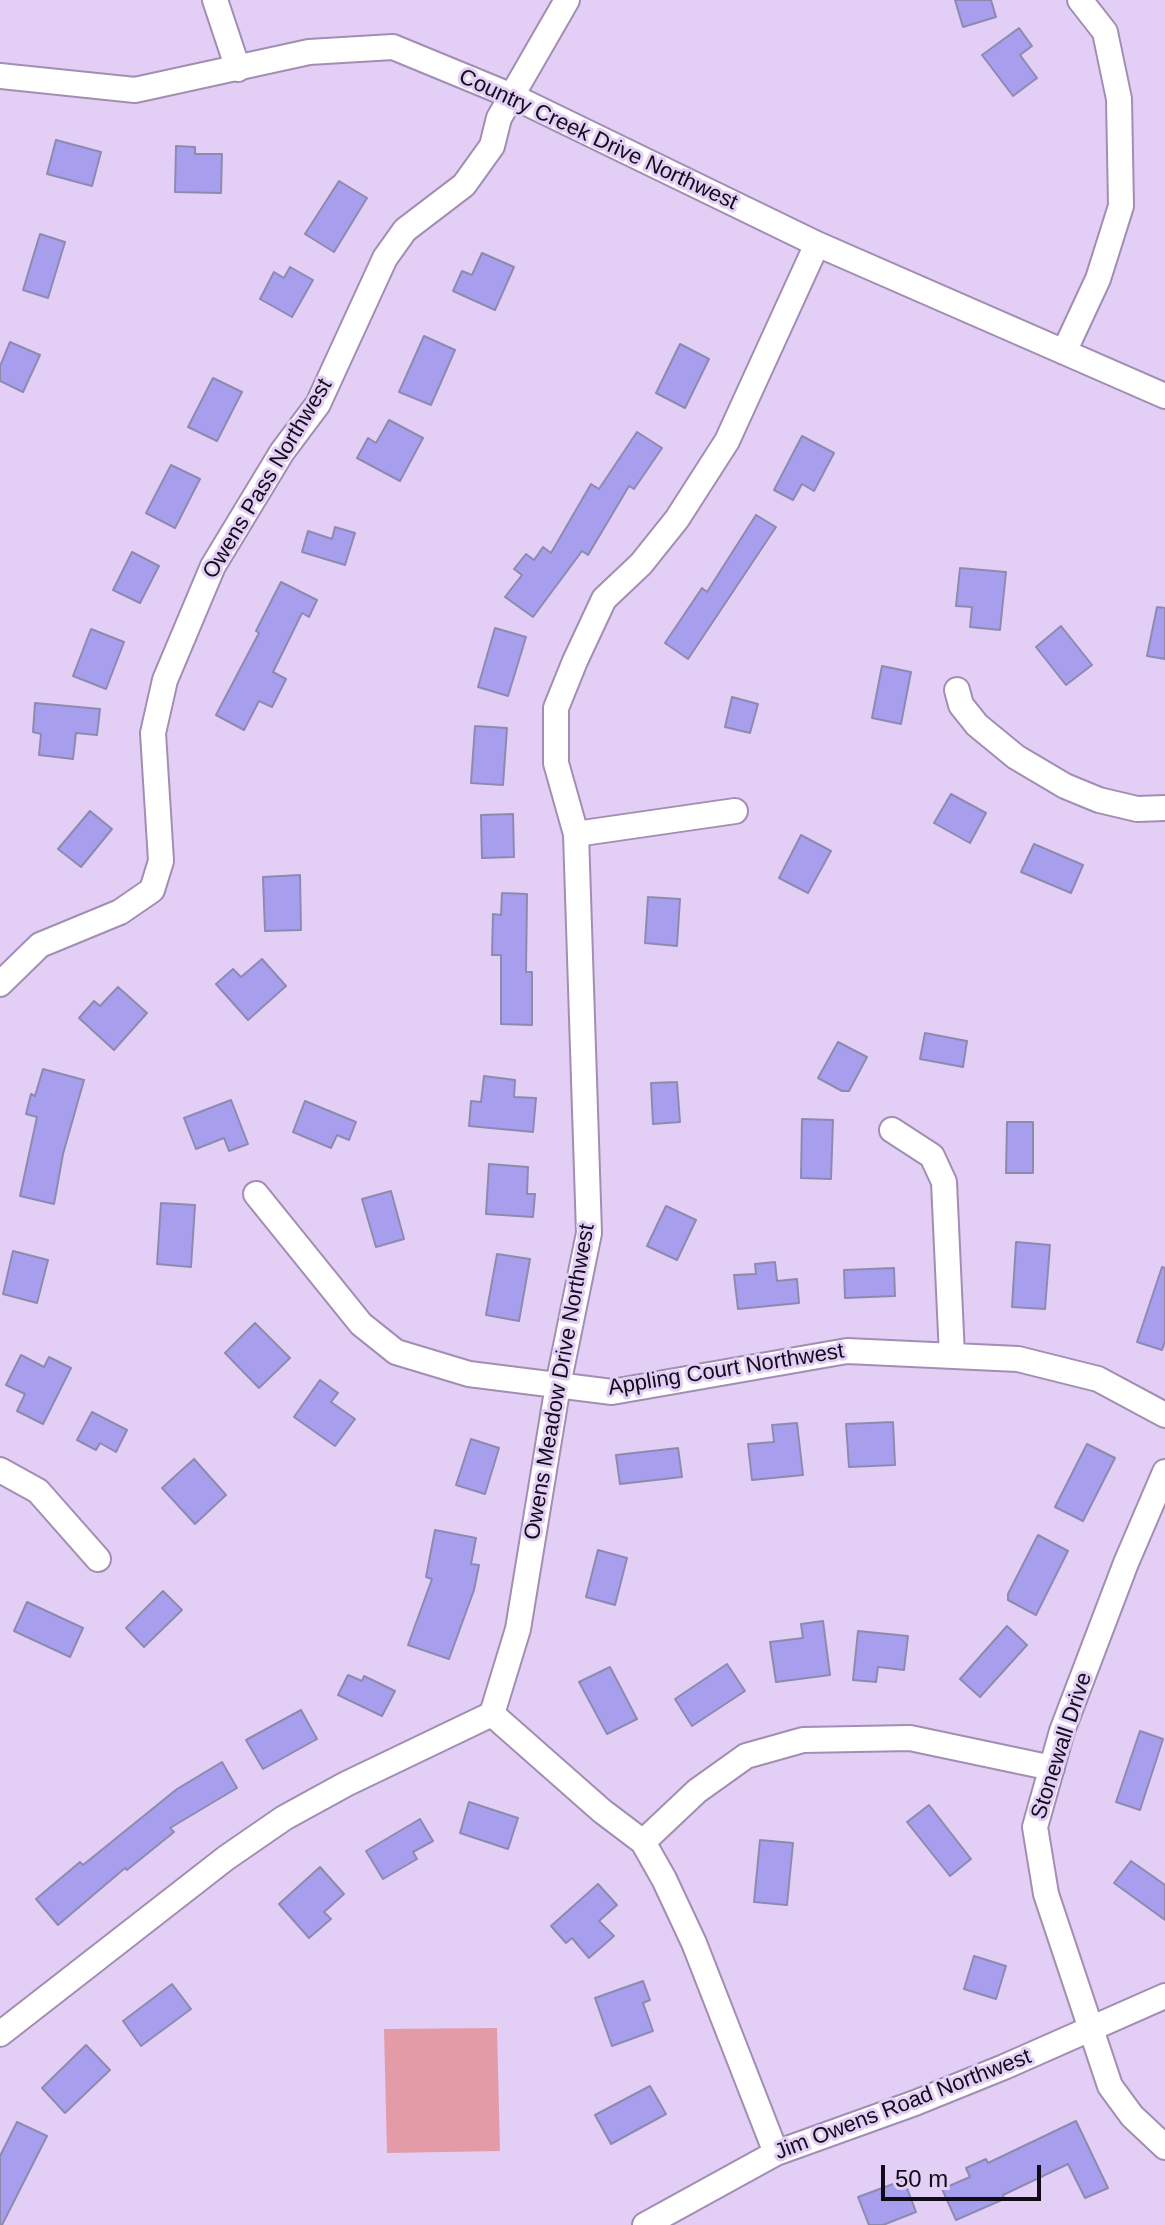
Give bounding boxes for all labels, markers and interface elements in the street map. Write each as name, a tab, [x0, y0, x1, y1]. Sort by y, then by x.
street label: Country Creek Drive Northwest	[454, 64, 742, 216]
street label: Owens Pass Northwest	[198, 374, 338, 584]
street label: Owens Meadow Drive Northwest	[519, 1222, 601, 1542]
street label: Appling Court Northwest	[606, 1338, 846, 1402]
street label: Stonewall Drive	[1026, 1669, 1098, 1823]
street label: Jim Owens Road Northwest	[771, 2044, 1035, 2166]
scale bar	[885, 2149, 1045, 2199]
text: 50 m	[895, 2165, 948, 2192]

